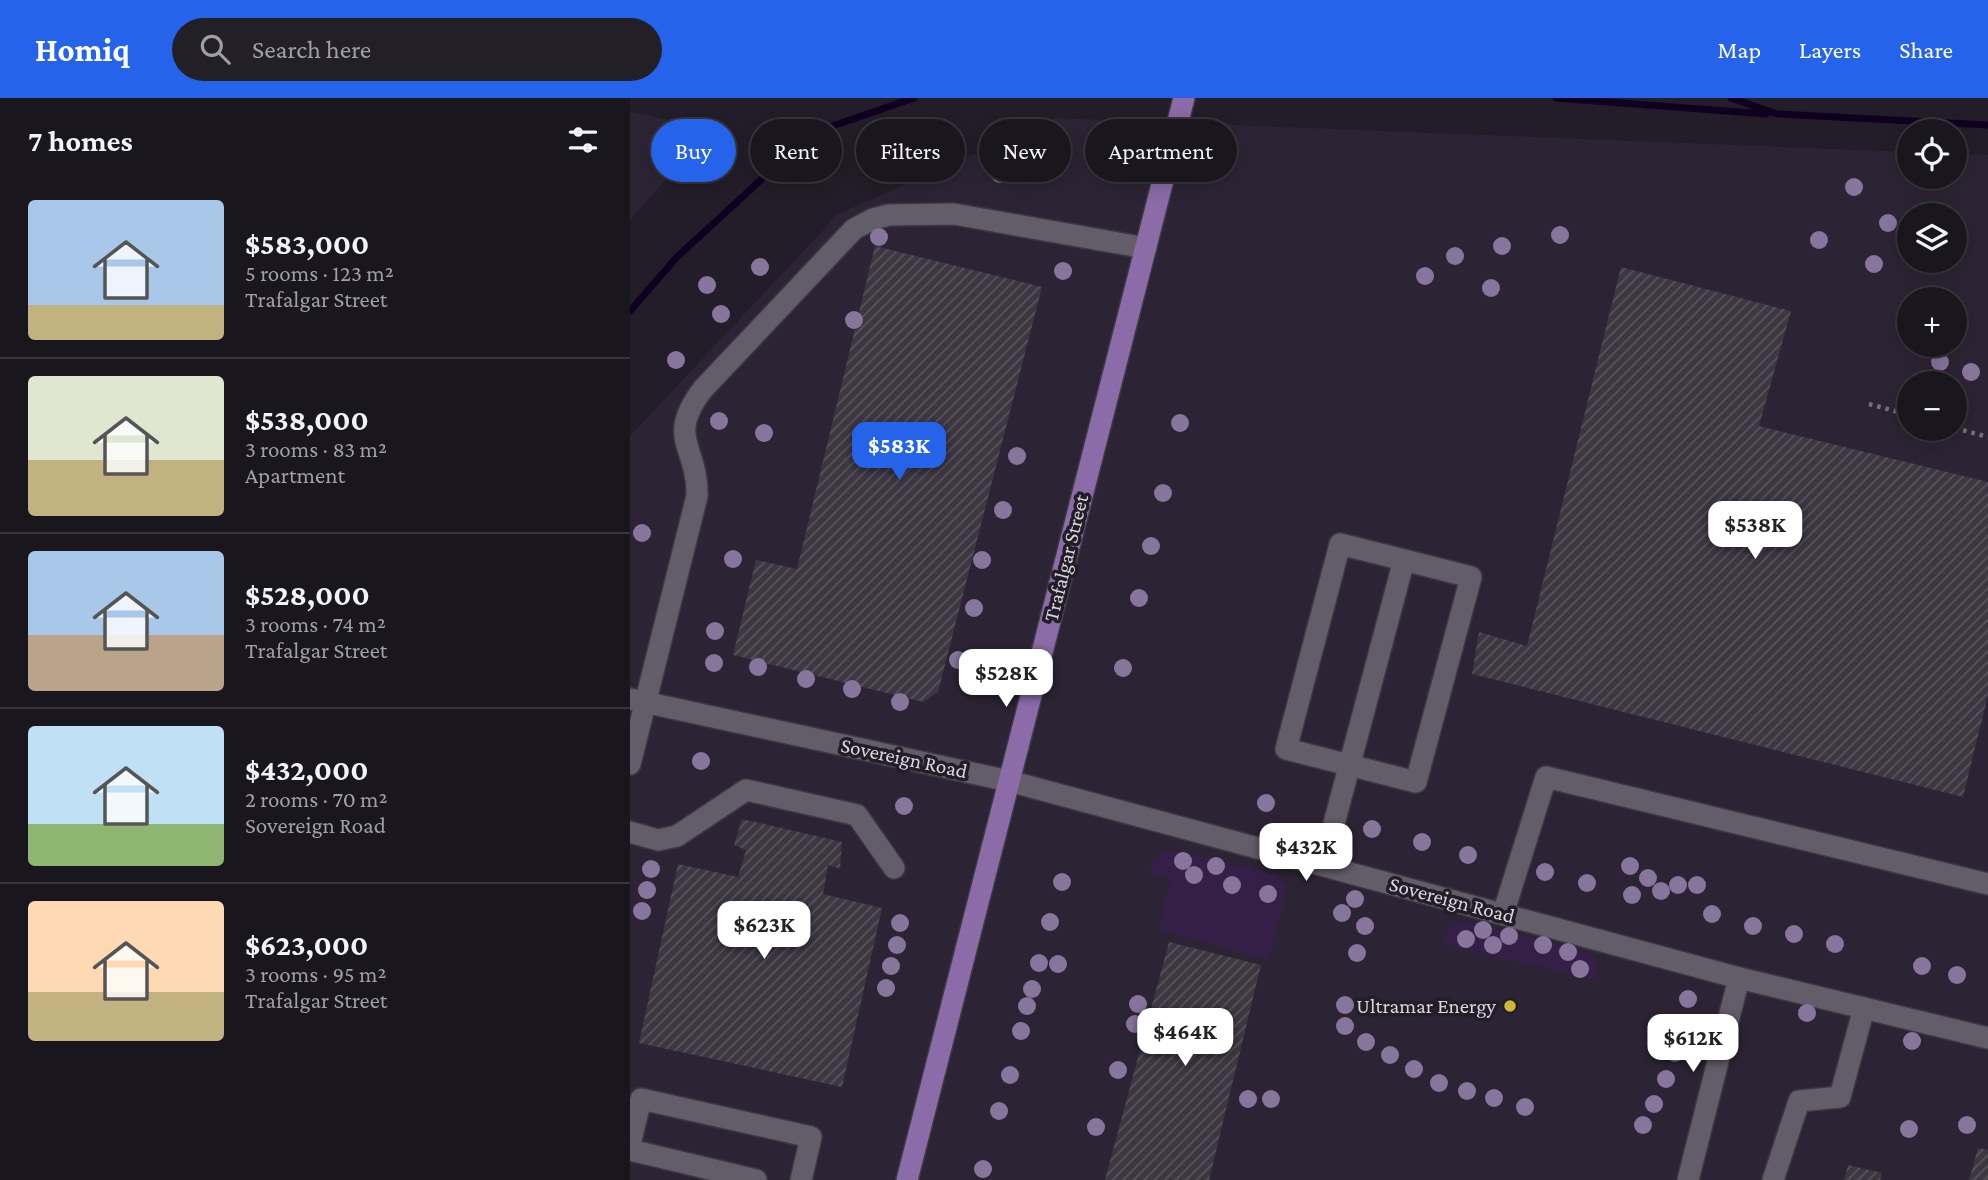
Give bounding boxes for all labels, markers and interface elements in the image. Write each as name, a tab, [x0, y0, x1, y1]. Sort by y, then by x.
search box	[172, 18, 662, 81]
icon: search	[196, 30, 234, 68]
text: Homiq	[35, 31, 130, 68]
text: Search here	[252, 35, 371, 64]
text: Map	[1717, 36, 1761, 63]
text: Layers	[1799, 36, 1861, 63]
text: Share	[1899, 36, 1953, 63]
chip: Buy	[651, 119, 736, 182]
chip: Rent	[750, 119, 842, 182]
chip: Filters	[856, 119, 965, 182]
chip: New	[979, 119, 1071, 182]
chip: Apartment	[1085, 119, 1237, 182]
map controls	[1897, 119, 1967, 441]
button: locate	[1897, 119, 1967, 189]
icon: filters	[564, 121, 602, 159]
text: 7 homes	[28, 124, 133, 157]
button: layers	[1897, 203, 1967, 273]
text: $583,000	[245, 227, 369, 260]
icon: home	[84, 228, 168, 312]
text: 5 rooms · 123 m²	[245, 260, 394, 286]
text: Trafalgar Street	[245, 286, 387, 312]
button: +	[1897, 287, 1967, 357]
button: −	[1897, 371, 1967, 441]
text: $538,000	[245, 403, 369, 436]
icon: home	[84, 404, 168, 488]
pin: $583K	[850, 422, 948, 482]
text: $583K	[868, 432, 930, 458]
text: 3 rooms · 83 m²	[245, 436, 387, 462]
text: Apartment	[245, 462, 345, 488]
street label: Trafalgar Street	[1039, 491, 1094, 624]
pin: $538K	[1706, 502, 1804, 561]
text: $538K	[1724, 511, 1786, 537]
text: $528,000	[245, 578, 370, 611]
icon: home	[84, 579, 168, 663]
text: 3 rooms · 74 m²	[245, 611, 386, 637]
text: Trafalgar Street	[245, 637, 387, 663]
pin: $528K	[957, 650, 1055, 709]
text: $528K	[975, 659, 1037, 685]
street label: Sovereign Road	[839, 733, 969, 783]
text: $432,000	[245, 753, 368, 786]
icon: home	[84, 754, 168, 838]
text: 2 rooms · 70 m²	[245, 786, 388, 812]
text: Sovereign Road	[245, 812, 386, 838]
pin: $432K	[1257, 824, 1355, 883]
text: $432K	[1275, 833, 1337, 859]
street label: Sovereign Road	[1387, 872, 1517, 928]
pin: $623K	[715, 902, 813, 961]
text: $623K	[733, 911, 795, 937]
text: $623,000	[245, 928, 368, 961]
icon: home	[84, 929, 168, 1013]
text: 3 rooms · 95 m²	[245, 961, 386, 987]
text: Trafalgar Street	[245, 987, 387, 1013]
place label: Ultramar Energy	[1356, 994, 1496, 1018]
marker: Ultramar Energy	[1502, 998, 1518, 1014]
pin: $464K	[1136, 1009, 1234, 1068]
pin: $612K	[1644, 1014, 1742, 1074]
text: $464K	[1153, 1018, 1217, 1044]
text: $612K	[1663, 1024, 1723, 1050]

